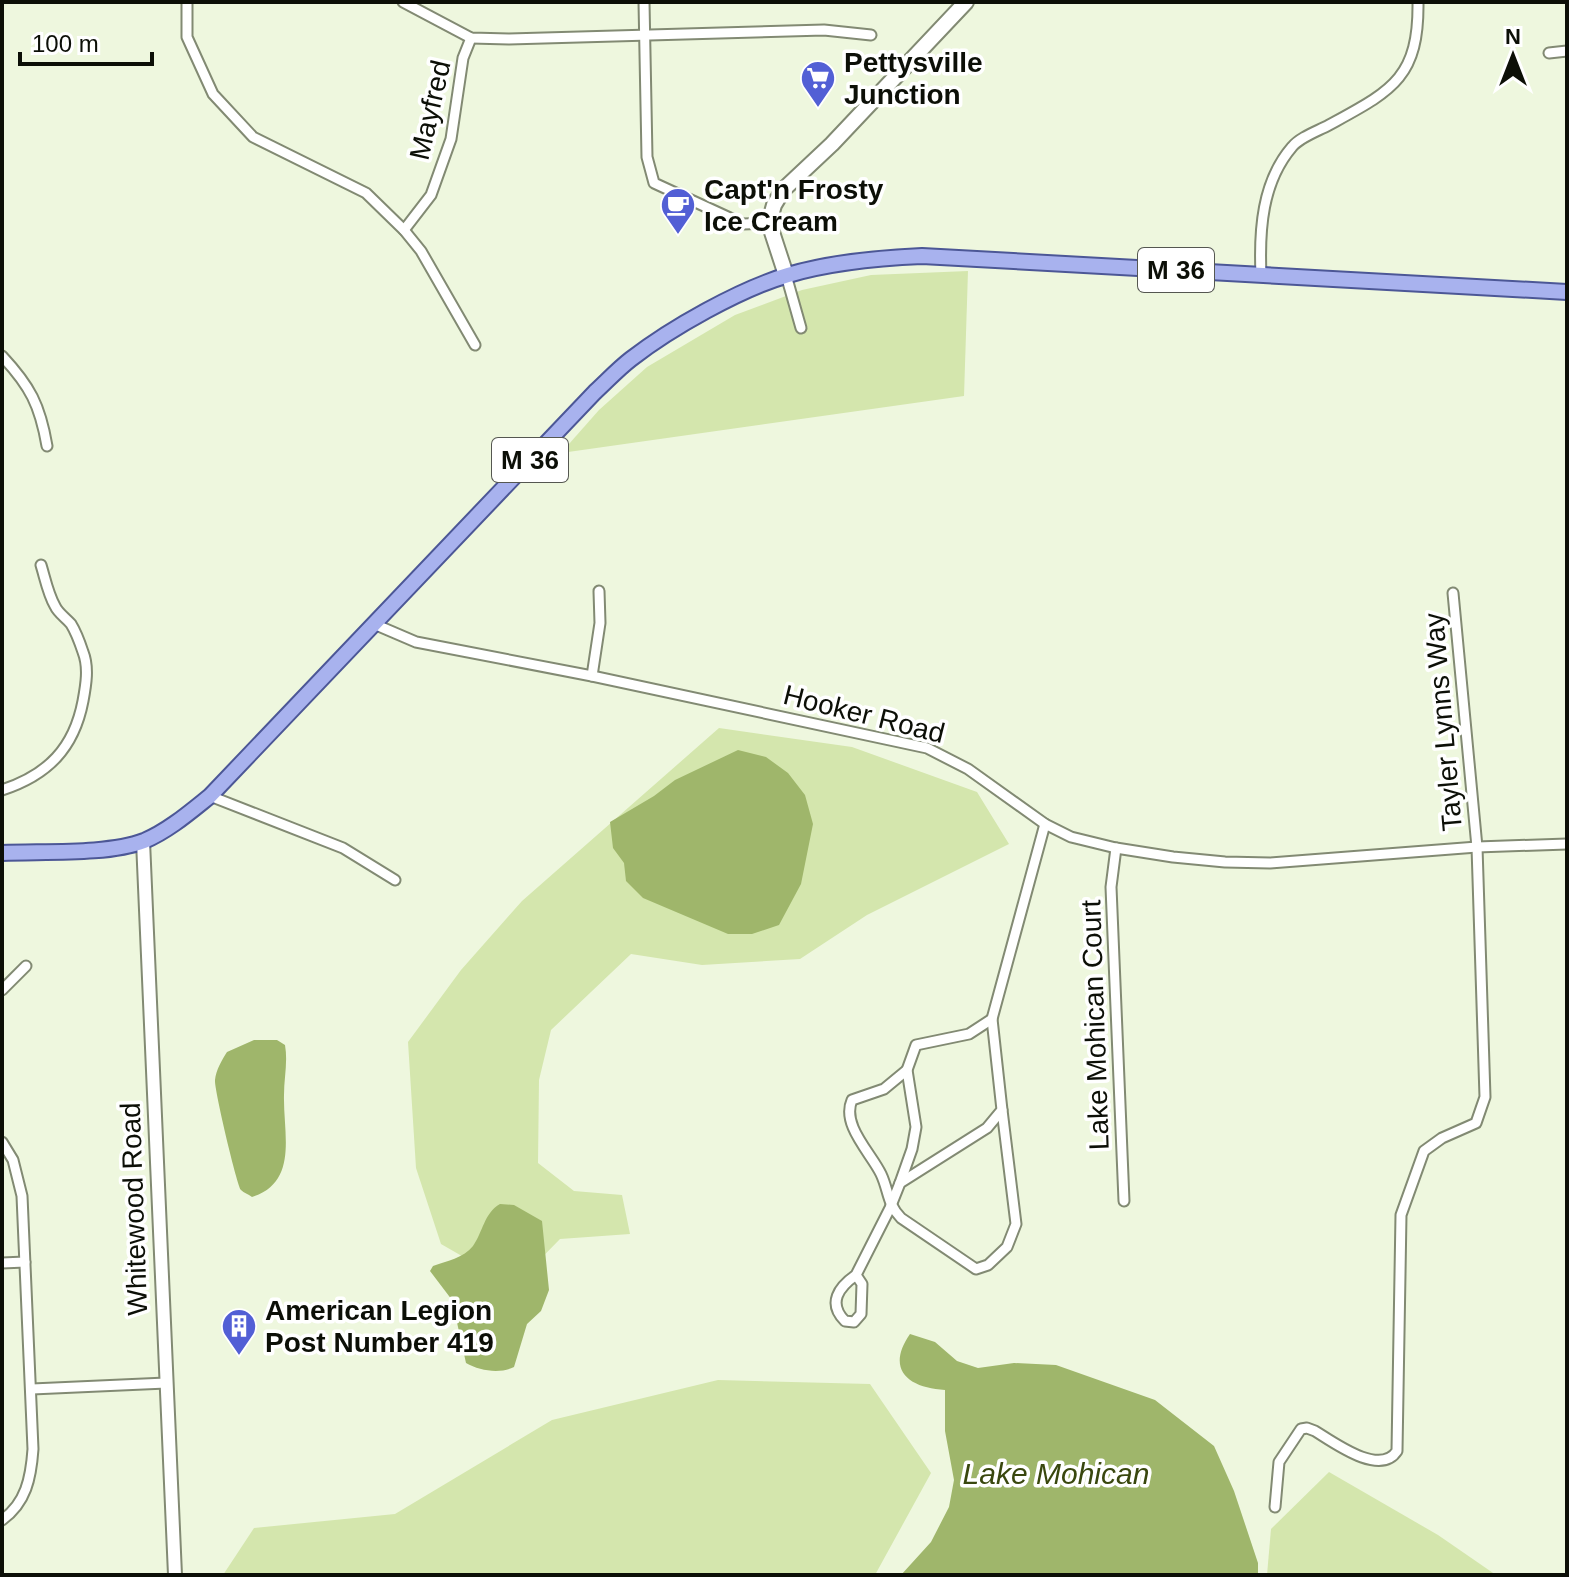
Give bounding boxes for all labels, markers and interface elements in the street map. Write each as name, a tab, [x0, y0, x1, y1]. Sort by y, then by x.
scale bar	[20, 16, 152, 66]
north arrow	[1473, 16, 1553, 96]
text: N	[1505, 24, 1521, 49]
text: 100 m	[32, 30, 99, 57]
place label: Pettysville Junction	[844, 47, 983, 110]
street label: Mayfred	[404, 57, 456, 163]
supermarket icon: Pettysville Junction	[799, 59, 837, 109]
place label: Capt'n Frosty Ice Cream	[704, 174, 884, 237]
cafe icon: Capt'n Frosty Ice Cream	[659, 186, 697, 236]
road number: M 36	[1138, 248, 1214, 292]
road number: M 36	[492, 438, 568, 482]
street label: Tayler Lynns Way	[1418, 612, 1468, 832]
street label: Hooker Road	[780, 679, 948, 749]
street label: Lake Mohican Court	[1075, 899, 1115, 1151]
street label: Whitewood Road	[115, 1102, 153, 1316]
place label: American Legion Post Number 419	[265, 1295, 494, 1358]
building icon: American Legion Post Number 419	[220, 1307, 258, 1357]
water label: Lake Mohican	[963, 1457, 1149, 1490]

